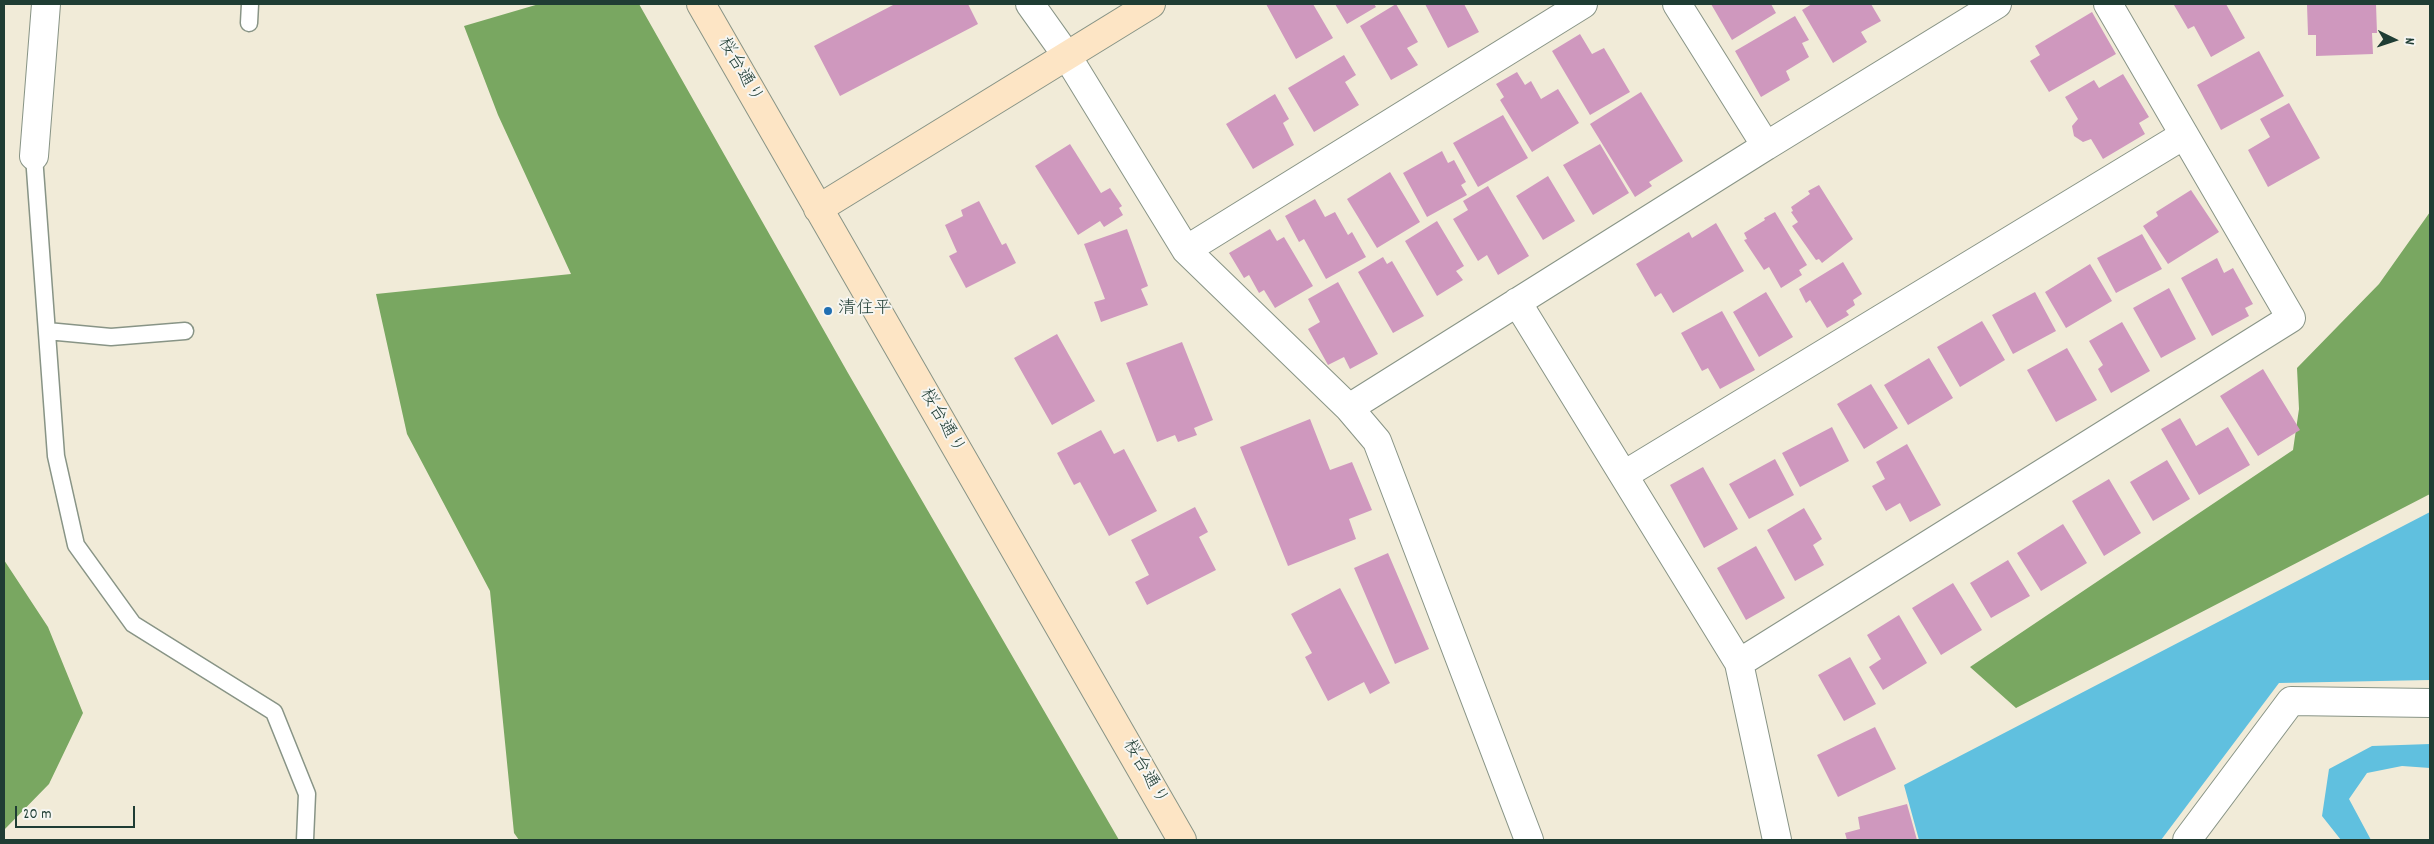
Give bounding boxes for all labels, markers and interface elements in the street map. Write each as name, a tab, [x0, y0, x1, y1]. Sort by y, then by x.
north arrow	[2369, 15, 2419, 65]
street label: 桜台通り	[712, 34, 766, 108]
text: N	[2399, 37, 2419, 45]
place label: 清住平	[838, 300, 892, 322]
marker: 清住平	[822, 305, 834, 317]
street label: 桜台通り	[914, 385, 968, 459]
street label: 桜台通り	[1117, 736, 1171, 810]
scale bar	[18, 796, 138, 828]
text: 20 m	[23, 804, 51, 826]

